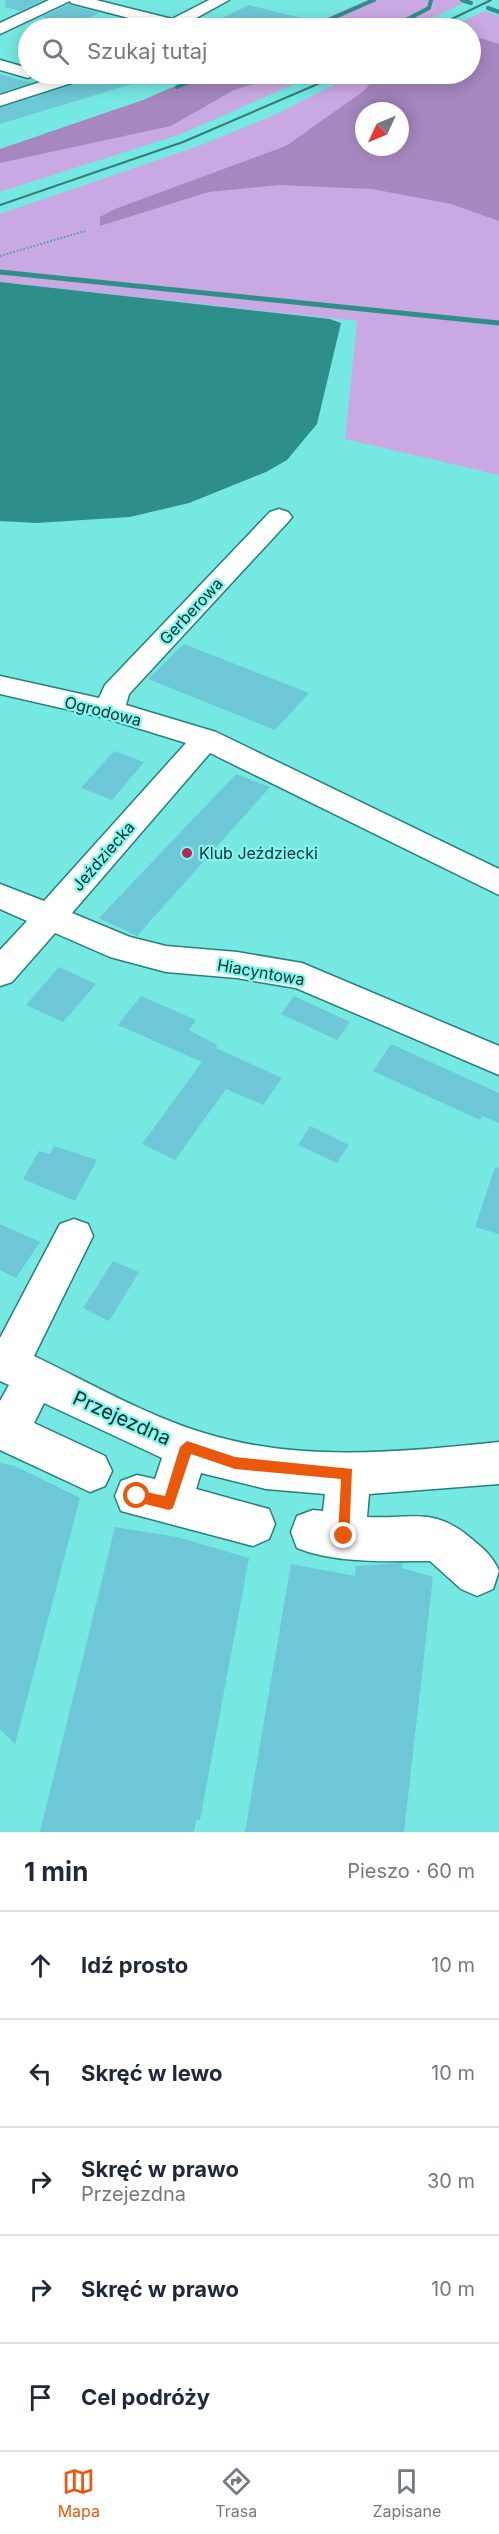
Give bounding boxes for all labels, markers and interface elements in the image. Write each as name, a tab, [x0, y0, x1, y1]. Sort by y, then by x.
search box	[18, 18, 481, 84]
icon: search	[39, 35, 72, 68]
text: Szukaj tutaj	[87, 38, 207, 64]
north arrow	[355, 102, 409, 156]
street label: Gerberowa	[155, 574, 227, 648]
street label: Ogrodowa	[62, 692, 144, 730]
street label: Jeździecka	[67, 817, 139, 895]
place label: Klub Jeździecki	[199, 843, 318, 863]
marker: Klub Jeździecki	[180, 846, 194, 860]
street label: Hiacyntowa	[216, 954, 306, 990]
street label: Przejezdna	[69, 1386, 175, 1450]
route start	[123, 1482, 149, 1508]
route end	[330, 1522, 356, 1548]
text: 1 min	[24, 1856, 88, 1887]
text: Pieszo · 60 m	[347, 1859, 475, 1883]
icon: ahead	[24, 1949, 57, 1982]
text: Idź prosto	[81, 1952, 188, 1978]
text: 10 m	[431, 1953, 475, 1977]
icon: left	[24, 2057, 57, 2090]
text: Skręć w lewo	[81, 2060, 222, 2086]
text: 10 m	[431, 2061, 475, 2085]
text: Skręć w prawo	[81, 2156, 239, 2182]
icon: right	[24, 2165, 57, 2198]
text: 30 m	[427, 2169, 475, 2193]
text: Przejezdna	[81, 2182, 186, 2206]
icon: right	[24, 2273, 57, 2306]
text: Skręć w prawo	[81, 2276, 239, 2302]
text: 10 m	[431, 2277, 475, 2301]
icon: arrive	[24, 2381, 57, 2414]
text: Cel podróży	[81, 2384, 210, 2410]
tab: Mapa	[58, 2465, 100, 2521]
tab: Trasa	[215, 2465, 257, 2521]
tab: Zapisane	[372, 2465, 441, 2521]

